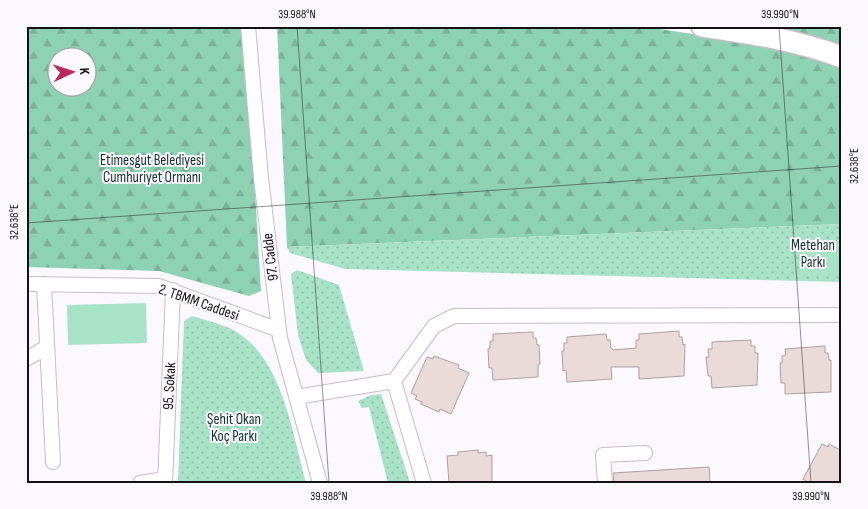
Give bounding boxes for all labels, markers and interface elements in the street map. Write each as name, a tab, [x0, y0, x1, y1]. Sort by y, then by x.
text: 39.988°N	[278, 7, 316, 22]
text: 39.990°N	[761, 7, 799, 22]
north arrow	[48, 48, 98, 98]
text: K	[76, 67, 93, 75]
text: 32.638°E	[847, 148, 862, 184]
park label: Etimesgut Belediyesi Cumhuriyet Ormanı	[100, 151, 204, 187]
text: 32.638°E	[7, 204, 22, 240]
street label: 97. Cadde	[258, 232, 283, 282]
park label: Metehan Parkı	[791, 236, 835, 272]
street label: 2. TBMM Caddesi	[156, 280, 242, 325]
street label: 95. Sokak	[159, 361, 180, 410]
park label: Şehit Okan Koç Parkı	[207, 410, 261, 446]
text: 39.988°N	[310, 489, 348, 504]
text: 39.990°N	[792, 489, 830, 504]

